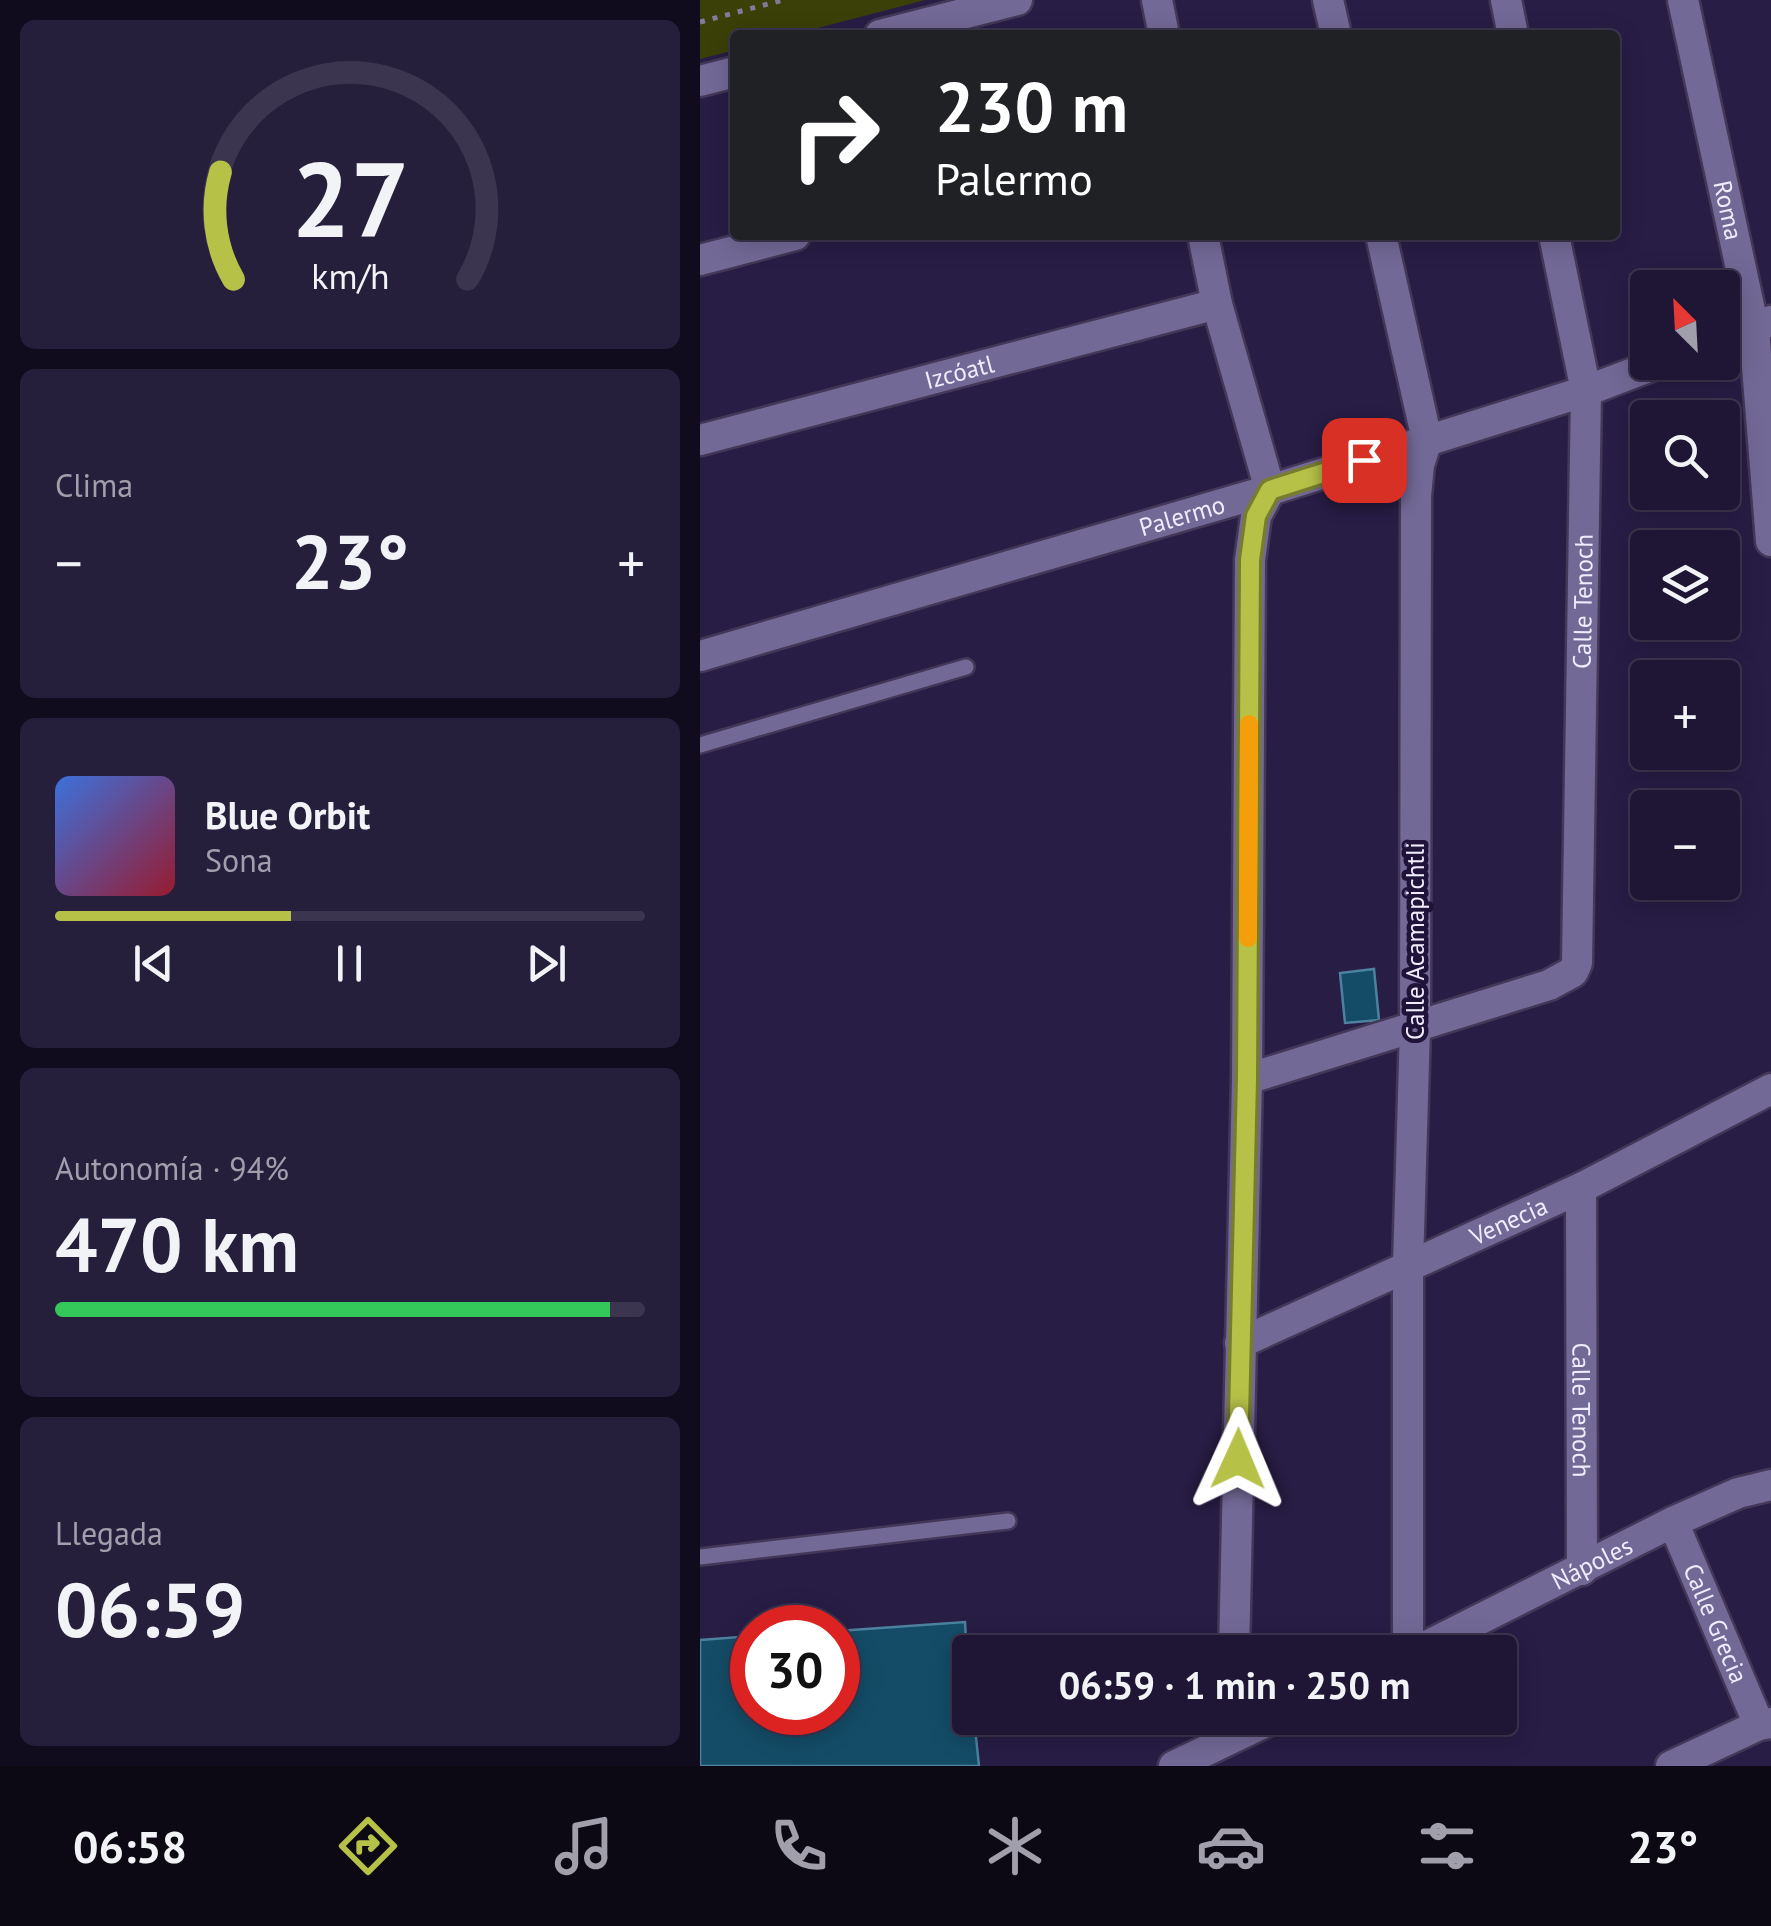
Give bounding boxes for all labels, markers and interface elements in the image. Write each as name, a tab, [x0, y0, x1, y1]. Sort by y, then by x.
text: 230 m	[935, 61, 1128, 151]
icon: right	[770, 70, 900, 200]
text: 27	[291, 131, 409, 266]
text: Palermo	[935, 149, 1093, 207]
street label: Roma	[1706, 178, 1750, 243]
text: km/h	[311, 253, 389, 299]
north arrow	[1630, 270, 1740, 380]
map controls	[1630, 270, 1740, 900]
street label: Izcóatl	[921, 347, 998, 396]
button: search	[1630, 400, 1740, 510]
pin	[1322, 418, 1407, 503]
icon: arrive	[1337, 433, 1392, 488]
text: Clima	[55, 464, 133, 506]
street label: Palermo	[1135, 488, 1229, 543]
text: 23°	[291, 513, 409, 610]
text: −	[55, 527, 83, 598]
text: +	[617, 527, 645, 598]
button: layers	[1630, 530, 1740, 640]
street label: Calle Tenoch	[1566, 534, 1600, 669]
button: +	[1630, 660, 1740, 770]
text: Blue Orbit	[205, 790, 370, 839]
button: −	[1630, 790, 1740, 900]
text: Sona	[205, 839, 273, 881]
street label: Calle Acamapichtli	[1399, 842, 1431, 1040]
icon: previous	[126, 936, 181, 991]
icon: pause	[322, 936, 377, 991]
icon: next	[519, 936, 574, 991]
text: Autonomía · 94%	[55, 1147, 289, 1189]
street label: Venecia	[1464, 1189, 1552, 1253]
text: 470 km	[55, 1196, 299, 1293]
street label: Calle Tenoch	[1565, 1342, 1598, 1478]
position arrow	[1186, 1407, 1290, 1511]
text: Llegada	[55, 1512, 163, 1554]
street label: Nápoles	[1546, 1529, 1638, 1597]
street label: Calle Grecia	[1676, 1559, 1755, 1688]
text: 06:59	[55, 1561, 245, 1658]
speed limit sign: 30	[730, 1605, 860, 1735]
text: 06:59 · 1 min · 250 m	[1059, 1660, 1410, 1709]
icon: directions	[333, 1811, 403, 1881]
icon: music	[549, 1811, 619, 1881]
icon: phone	[764, 1811, 834, 1881]
icon: climate	[980, 1811, 1050, 1881]
icon: car	[1196, 1811, 1266, 1881]
icon: filters	[1412, 1811, 1482, 1881]
text: 06:58	[73, 1817, 187, 1875]
text: 23°	[1627, 1817, 1698, 1875]

